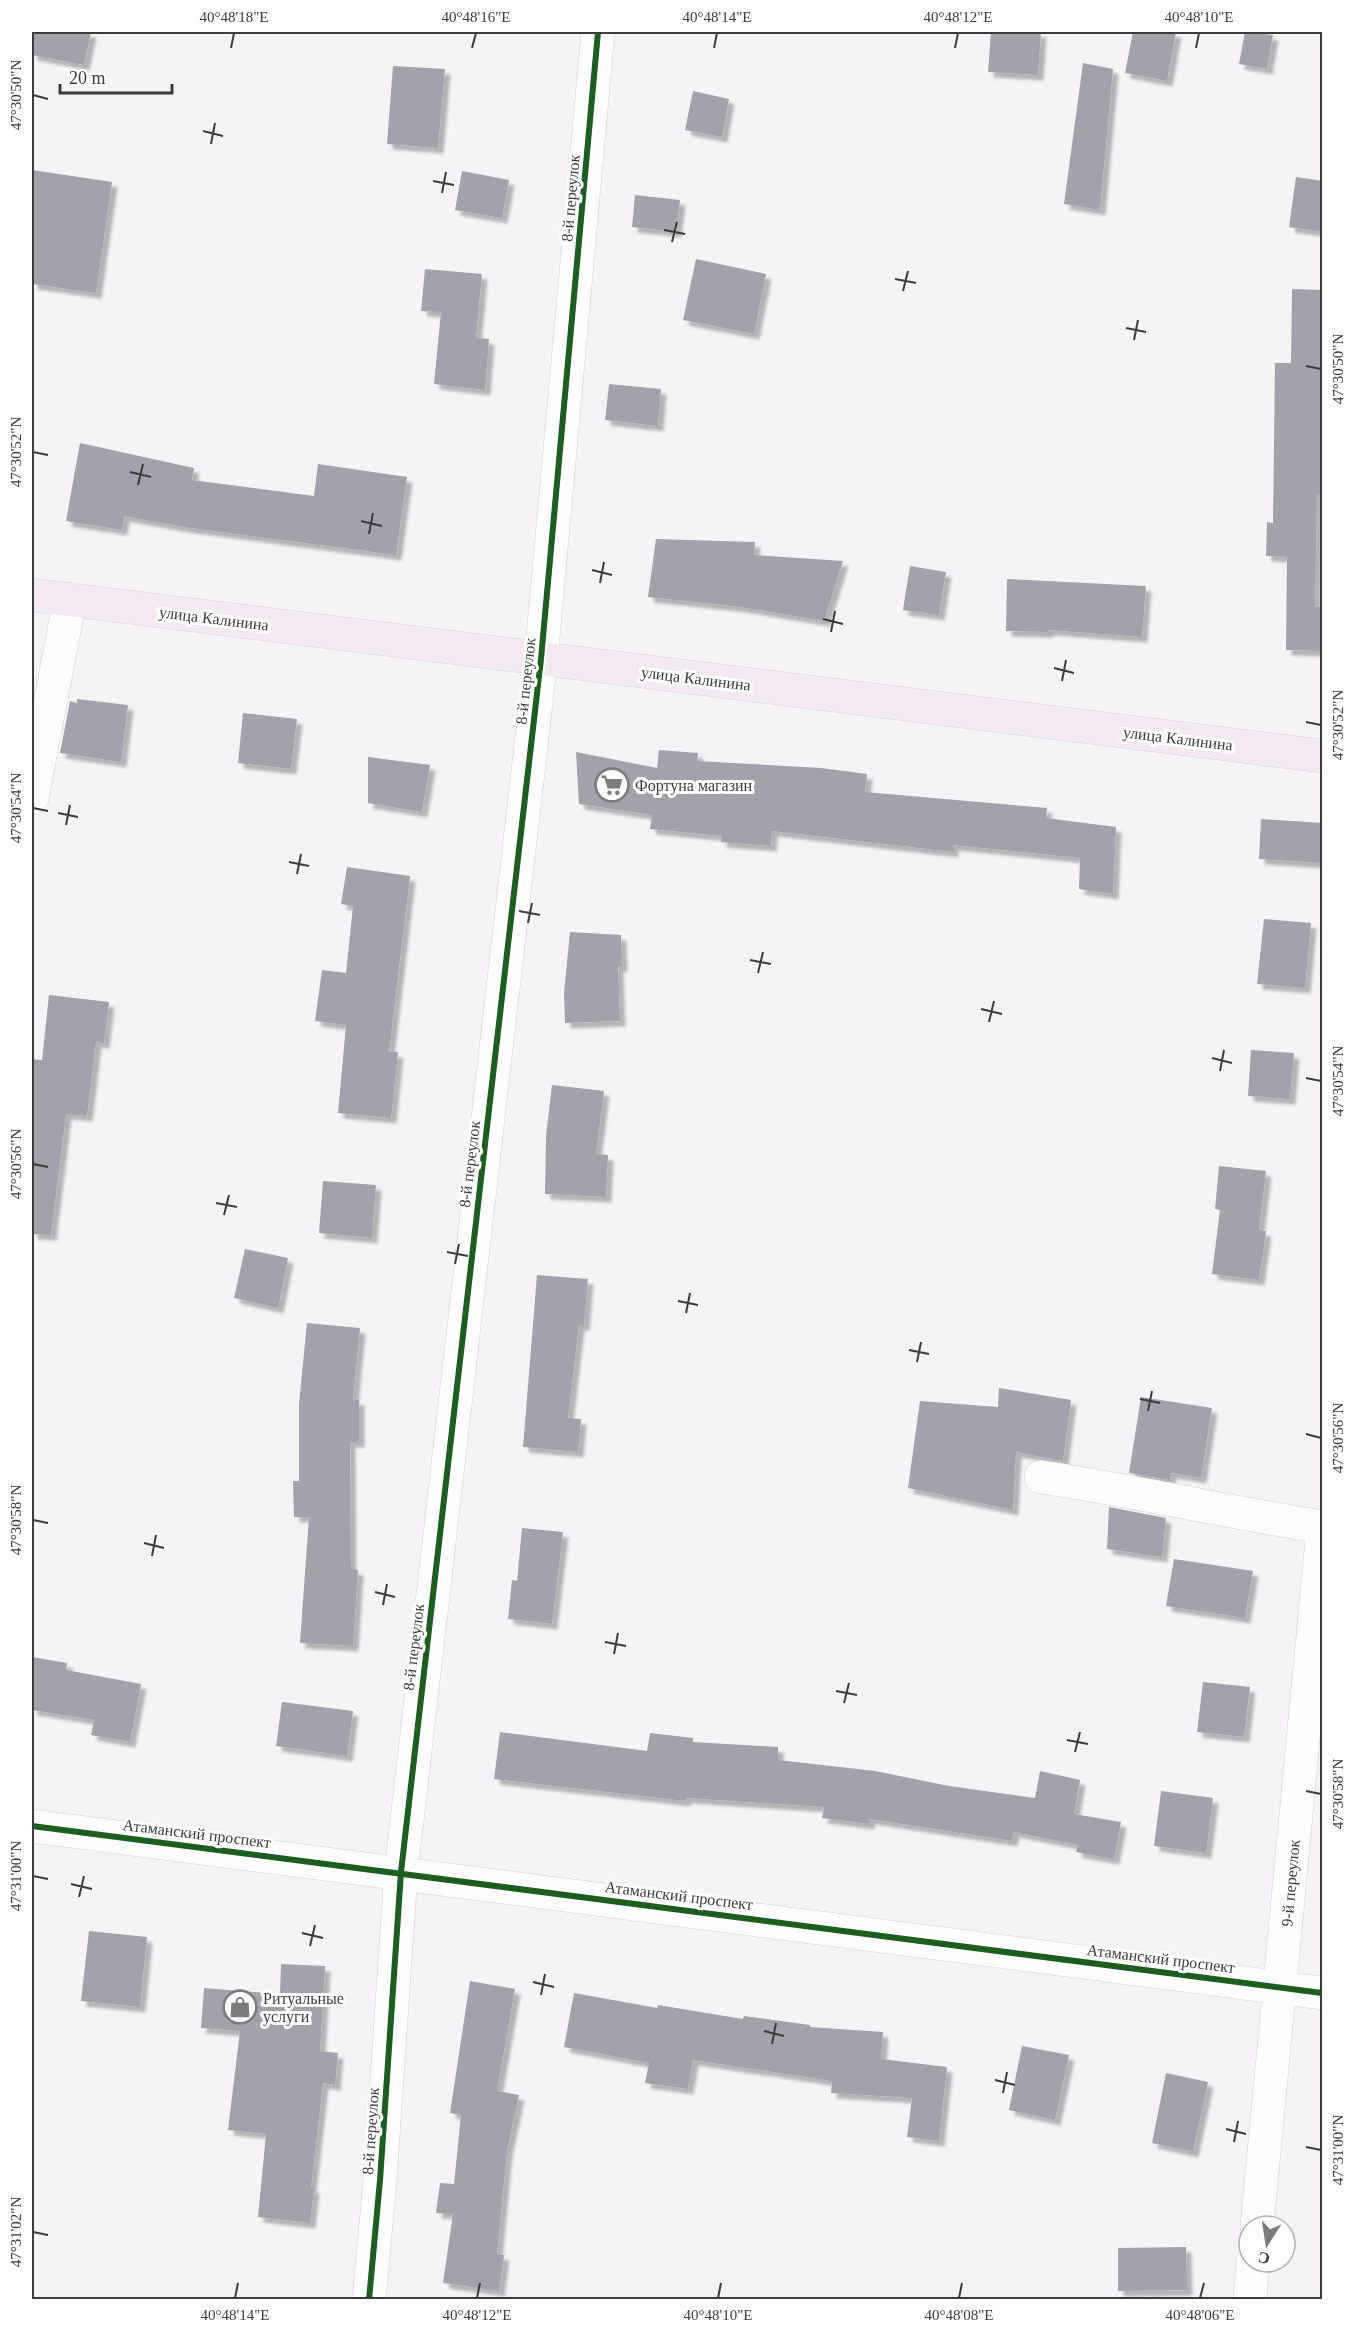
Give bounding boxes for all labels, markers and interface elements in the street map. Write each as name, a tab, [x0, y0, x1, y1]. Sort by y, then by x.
text: 40°48'18"E	[200, 9, 269, 25]
text: 40°48'16"E	[442, 9, 511, 25]
text: 40°48'14"E	[683, 9, 752, 25]
text: 40°48'12"E	[924, 9, 993, 25]
text: 40°48'10"E	[1165, 9, 1234, 25]
scale bar	[60, 57, 172, 95]
text: 47°30'50"N	[8, 60, 24, 130]
text: 20 m	[69, 68, 106, 88]
street label: 8-й переулок	[558, 154, 584, 242]
text: 47°30'50"N	[1330, 334, 1346, 404]
text: 47°30'52"N	[8, 417, 24, 487]
street label: улица Калинина	[158, 603, 270, 635]
street label: 8-й переулок	[512, 637, 540, 725]
street label: улица Калинина	[640, 663, 752, 695]
text: 47°30'52"N	[1330, 690, 1346, 760]
street label: улица Калинина	[1122, 723, 1234, 755]
supermarket icon: Фортуна магазин	[594, 767, 630, 803]
text: 47°30'54"N	[8, 773, 24, 843]
place label: Фортуна магазин	[635, 777, 753, 795]
text: 47°30'54"N	[1330, 1046, 1346, 1116]
street label: 8-й переулок	[456, 1119, 484, 1209]
text: 47°30'56"N	[8, 1129, 24, 1199]
text: 47°30'56"N	[1330, 1403, 1346, 1473]
text: 47°30'58"N	[8, 1485, 24, 1555]
street label: 8-й переулок	[400, 1602, 428, 1692]
text: 47°30'58"N	[1330, 1759, 1346, 1829]
street label: Атаманский проспект	[122, 1816, 272, 1852]
street label: 9-й переулок	[1278, 1839, 1304, 1927]
text: 47°31'00"N	[8, 1841, 24, 1911]
street label: Атаманский проспект	[604, 1878, 754, 1914]
street label: Атаманский проспект	[1086, 1941, 1236, 1977]
shop icon: Ритуальные услуги	[222, 1989, 258, 2025]
place label: Ритуальные услуги	[263, 1990, 344, 2026]
street label: 8-й переулок	[359, 2087, 383, 2175]
text: 47°31'00"N	[1330, 2115, 1346, 2185]
text: 47°31'02"N	[8, 2197, 24, 2267]
north arrow	[1237, 2214, 1297, 2274]
text: С	[1257, 2249, 1271, 2268]
text: 40°48'14"E	[201, 2307, 270, 2323]
text: 40°48'12"E	[443, 2307, 512, 2323]
text: 40°48'10"E	[684, 2307, 753, 2323]
text: 40°48'08"E	[925, 2307, 994, 2323]
text: 40°48'06"E	[1166, 2307, 1235, 2323]

